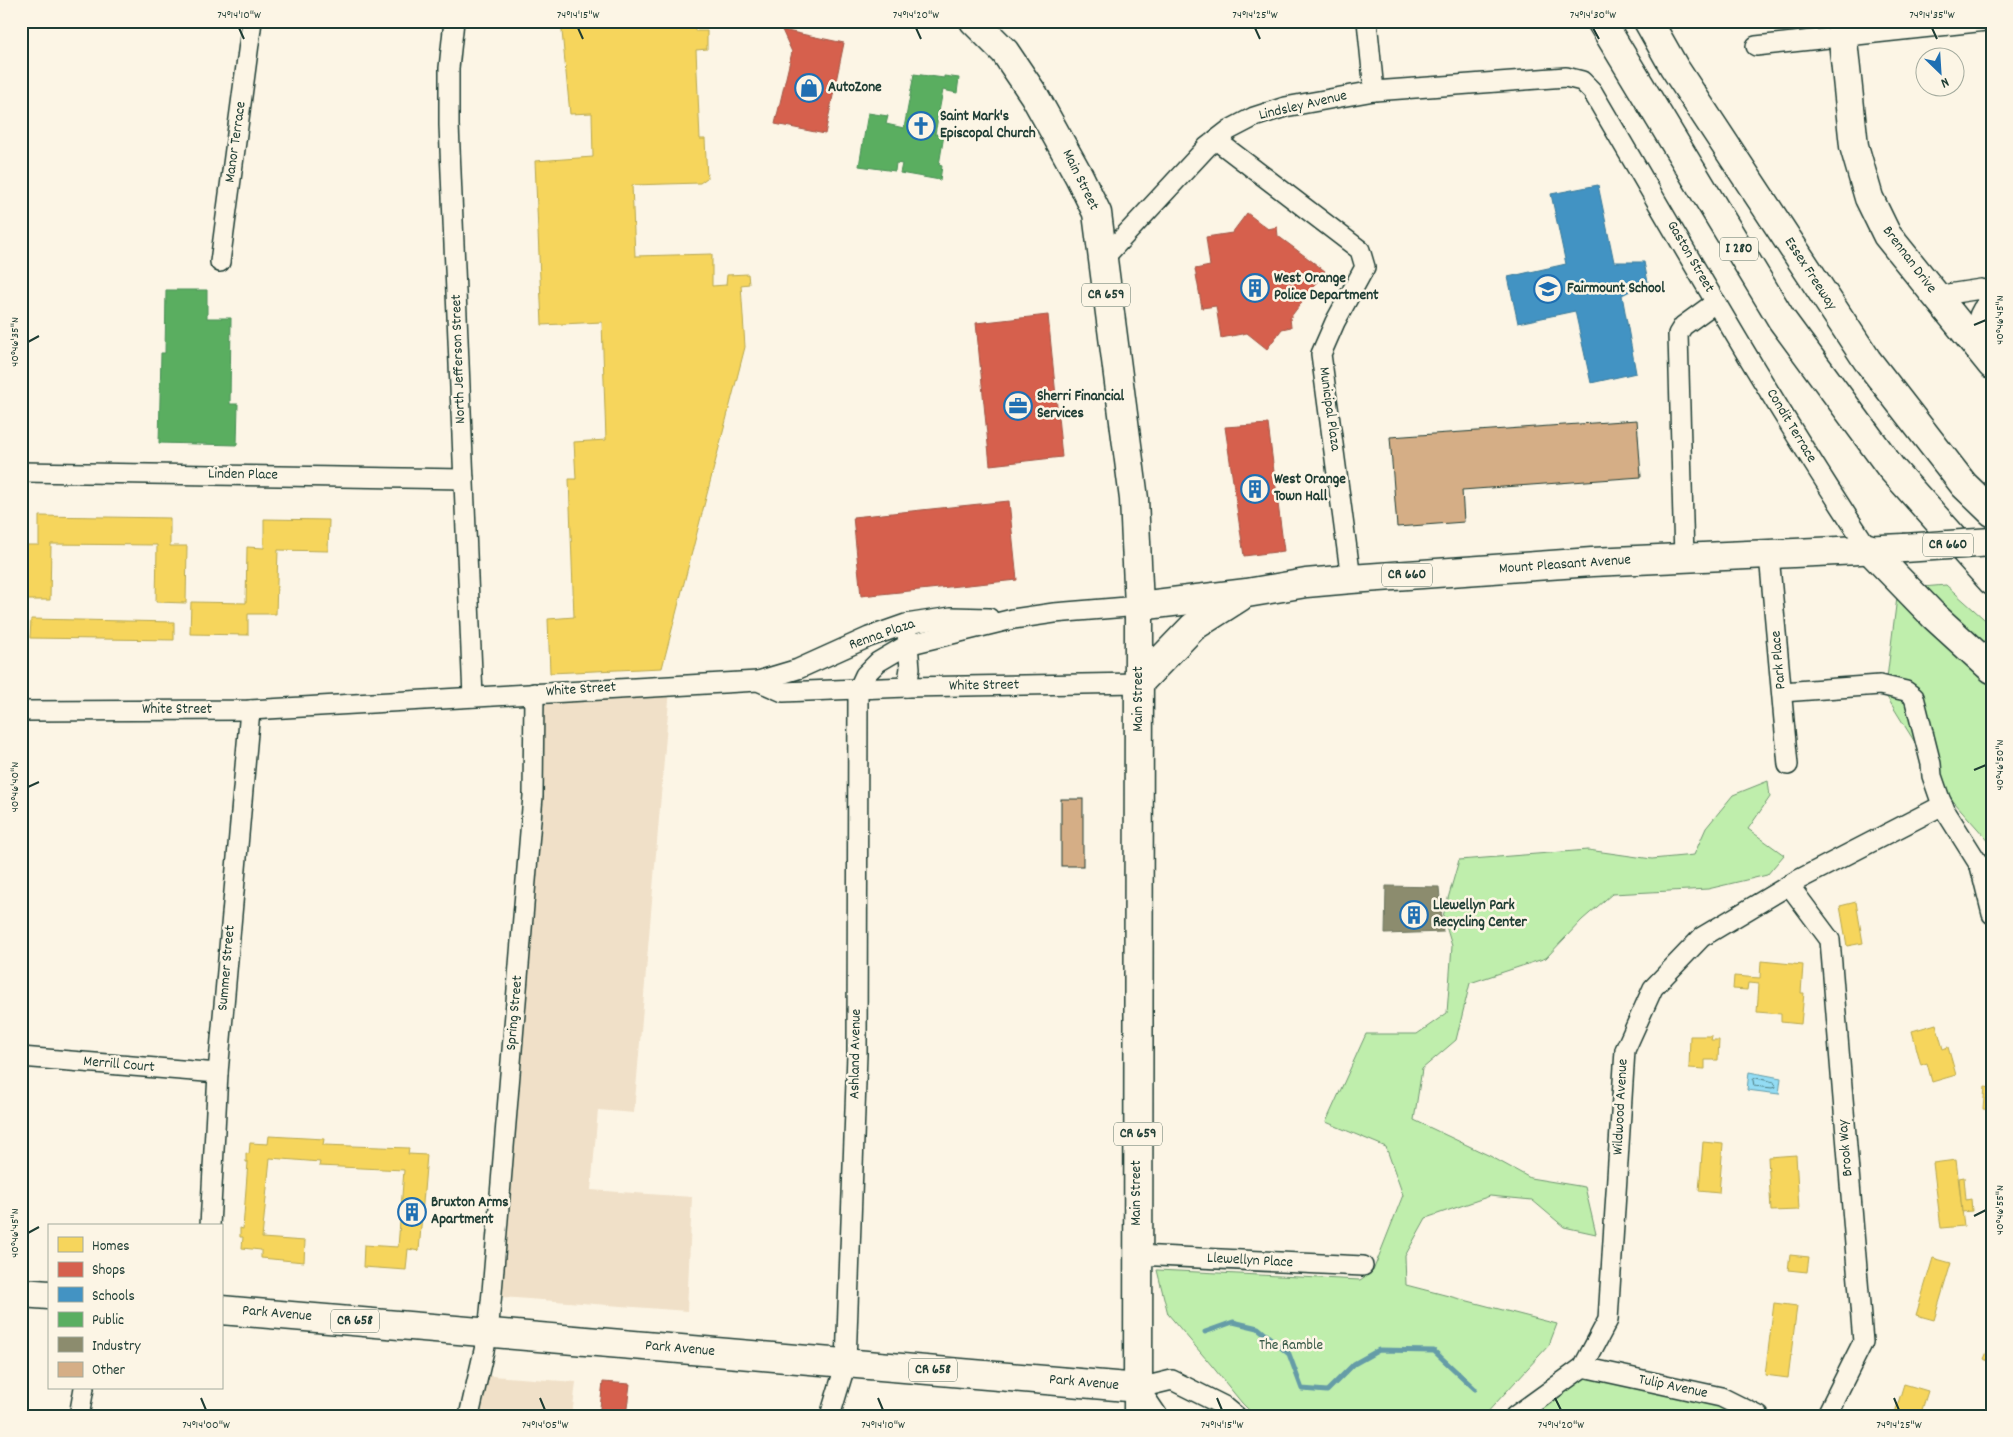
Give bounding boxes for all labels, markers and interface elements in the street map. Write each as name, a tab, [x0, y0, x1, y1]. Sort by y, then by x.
text: 74°14'10"W	[217, 7, 261, 24]
text: 74°14'15"W	[557, 7, 599, 24]
text: 74°14'20"W	[893, 7, 939, 24]
text: 74°14'25"W	[1232, 7, 1278, 24]
text: 74°14'30"W	[1570, 7, 1616, 24]
text: 74°14'35"W	[1909, 7, 1955, 24]
north arrow	[1916, 48, 1966, 98]
text: N	[1937, 71, 1952, 93]
shop icon: AutoZone	[794, 73, 824, 103]
place label: AutoZone	[828, 77, 882, 99]
street label: Lindsley Avenue	[1257, 85, 1350, 127]
street label: Manor Terrace	[219, 100, 253, 184]
place label: Saint Mark's Episcopal Church	[940, 106, 1036, 145]
church icon: Saint Mark's Episcopal Church	[906, 111, 936, 141]
street label: Main Street	[1056, 146, 1104, 215]
street label: Gaston Street	[1660, 217, 1720, 298]
street label: Brennan Drive	[1876, 222, 1942, 299]
street label: Essex Freeway	[1778, 233, 1842, 316]
road number: I 280	[1720, 238, 1758, 260]
place label: West Orange Police Department	[1274, 268, 1379, 307]
building icon: West Orange Police Department	[1240, 273, 1270, 303]
school or university icon: Fairmount School	[1533, 274, 1563, 304]
place label: Fairmount School	[1567, 278, 1665, 300]
road number: CR 659	[1082, 284, 1130, 306]
street label: North Jefferson Street	[446, 293, 472, 424]
text: 40°46'45"N	[1992, 295, 2009, 345]
text: 40°46'35"N	[7, 317, 24, 367]
street label: Municipal Plaza	[1312, 365, 1346, 453]
street label: Condit Terrace	[1760, 385, 1822, 468]
place label: Sherri Financial Services	[1037, 386, 1125, 425]
office icon: Sherri Financial Services	[1003, 391, 1033, 421]
street label: Linden Place	[208, 463, 279, 487]
place label: West Orange Town Hall	[1274, 469, 1346, 508]
building icon: West Orange Town Hall	[1240, 474, 1270, 504]
road number: CR 660	[1923, 534, 1973, 556]
street label: Mount Pleasant Avenue	[1498, 549, 1632, 581]
road number: CR 660	[1382, 564, 1432, 586]
street label: Renna Plaza	[846, 613, 919, 657]
street label: Park Place	[1765, 629, 1793, 690]
street label: Main Street	[1128, 666, 1150, 732]
street label: White Street	[949, 674, 1020, 698]
street label: White Street	[545, 677, 617, 703]
street label: White Street	[142, 699, 213, 721]
text: 40°46'50"N	[1992, 739, 2009, 790]
text: 40°46'40"N	[7, 762, 24, 812]
place label: Llewellyn Park Recycling Center	[1433, 895, 1527, 934]
building icon: Llewellyn Park Recycling Center	[1399, 900, 1429, 930]
street label: Summer Street	[212, 924, 242, 1012]
street label: Spring Street	[501, 974, 529, 1051]
street label: Ashland Avenue	[844, 1008, 868, 1099]
street label: Merrill Court	[82, 1051, 156, 1079]
street label: Wildwood Avenue	[1607, 1058, 1635, 1156]
street label: Brook Way	[1832, 1118, 1859, 1178]
road number: CR 659	[1114, 1122, 1162, 1146]
street label: Main Street	[1126, 1160, 1148, 1226]
text: 40°46'55"N	[1992, 1185, 2009, 1235]
place label: Bruxton Arms Apartment	[431, 1192, 509, 1231]
building icon: Bruxton Arms Apartment	[397, 1197, 427, 1227]
text: 40°46'45"N	[7, 1208, 24, 1258]
legend	[48, 1224, 222, 1390]
text: Homes	[92, 1236, 130, 1258]
street label: Llewellyn Place	[1206, 1248, 1294, 1274]
text: Shops	[92, 1260, 125, 1282]
text: Schools	[92, 1286, 135, 1308]
street label: Park Avenue	[241, 1300, 313, 1328]
text: Public	[92, 1310, 124, 1332]
road number: CR 658	[331, 1310, 379, 1332]
street label: Park Avenue	[644, 1335, 716, 1363]
park label: The Ramble	[1259, 1335, 1324, 1357]
text: Industry	[92, 1336, 141, 1358]
road number: CR 658	[909, 1358, 957, 1382]
text: Other	[92, 1360, 126, 1382]
street label: Park Avenue	[1048, 1369, 1120, 1397]
street label: Tulip Avenue	[1636, 1369, 1710, 1405]
text: 74°14'00"W	[182, 1417, 230, 1434]
text: 74°14'05"W	[522, 1417, 568, 1434]
text: 74°14'10"W	[861, 1417, 905, 1434]
text: 74°14'15"W	[1201, 1417, 1243, 1434]
text: 74°14'20"W	[1538, 1417, 1584, 1434]
text: 74°14'25"W	[1876, 1417, 1922, 1434]

